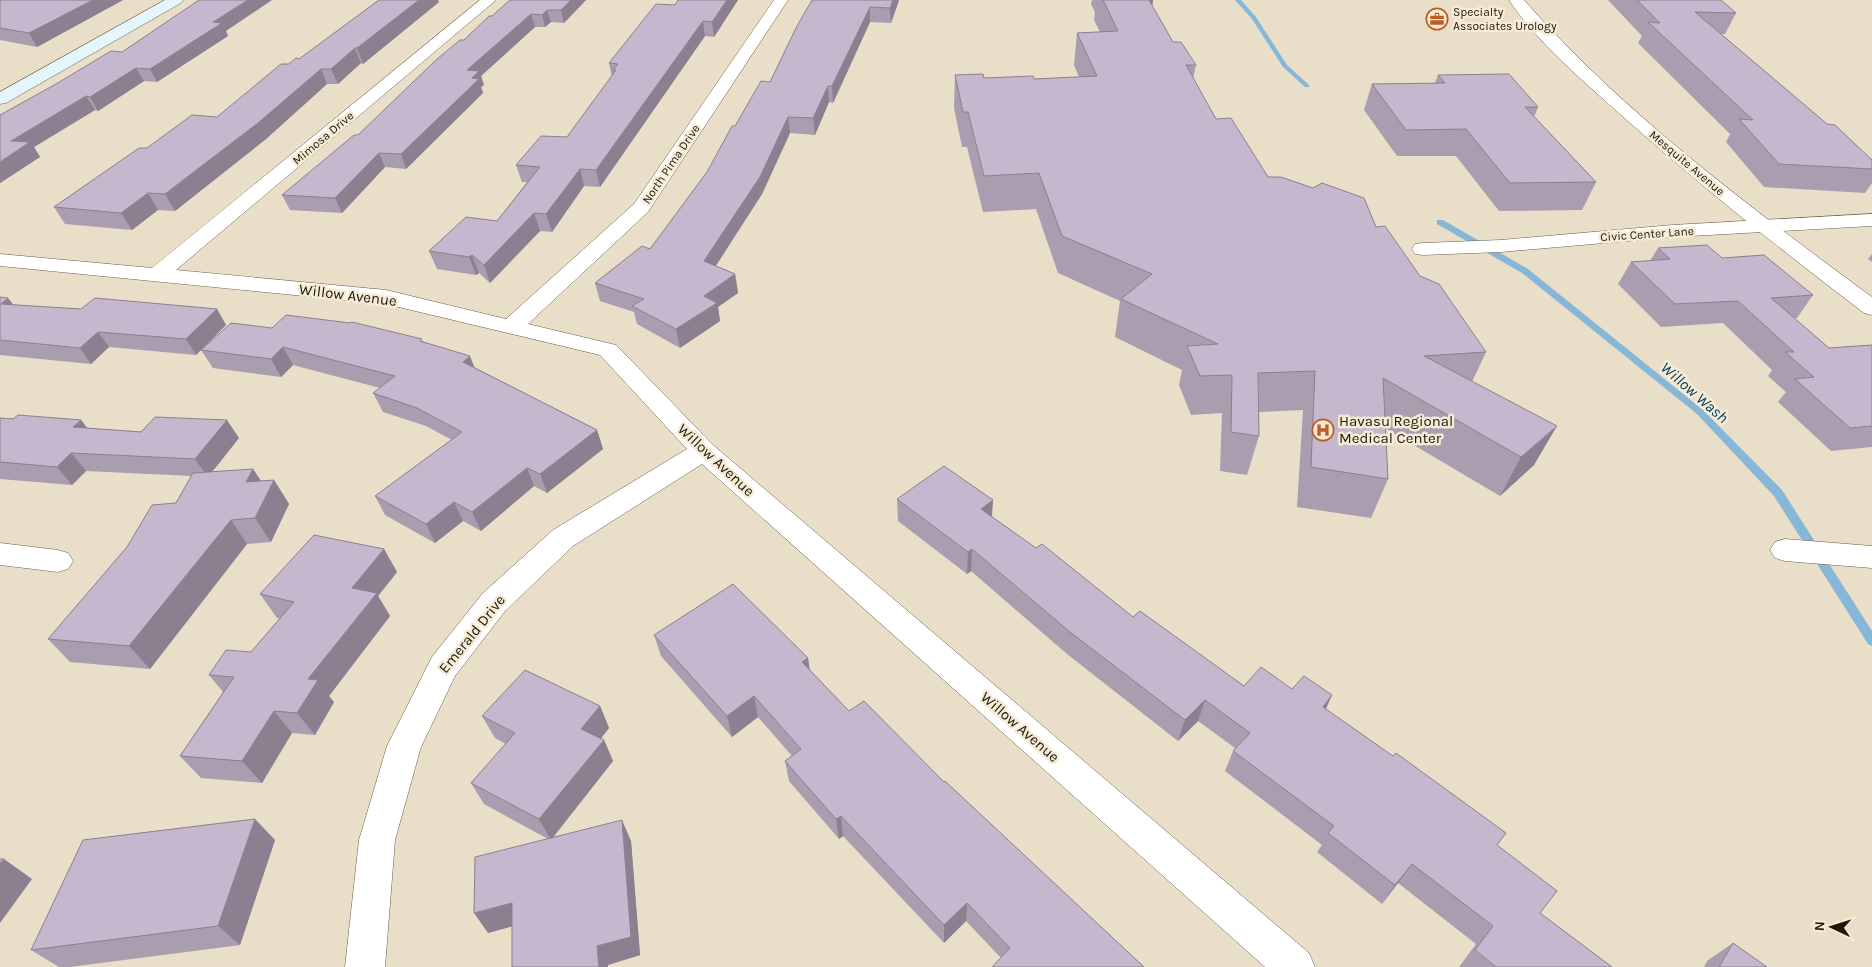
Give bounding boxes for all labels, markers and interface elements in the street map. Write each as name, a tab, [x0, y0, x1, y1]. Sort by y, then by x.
place label: Specialty Associates Urology	[1453, 5, 1557, 33]
office icon: Specialty Associates Urology	[1425, 7, 1449, 31]
street label: Mimosa Drive	[290, 108, 356, 168]
street label: North Pima Drive	[639, 122, 703, 206]
street label: Mesquite Avenue	[1647, 128, 1727, 198]
street label: Civic Center Lane	[1600, 224, 1694, 244]
street label: Willow Avenue	[298, 280, 398, 310]
water label: Willow Wash	[1657, 358, 1732, 427]
place label: Havasu Regional Medical Center	[1339, 412, 1453, 447]
hospital icon: Havasu Regional Medical Center	[1311, 418, 1335, 442]
street label: Willow Avenue	[674, 420, 758, 500]
street label: Emerald Drive	[435, 591, 509, 677]
street label: Willow Avenue	[977, 688, 1063, 766]
north arrow	[1807, 902, 1857, 952]
text: N	[1811, 921, 1828, 932]

